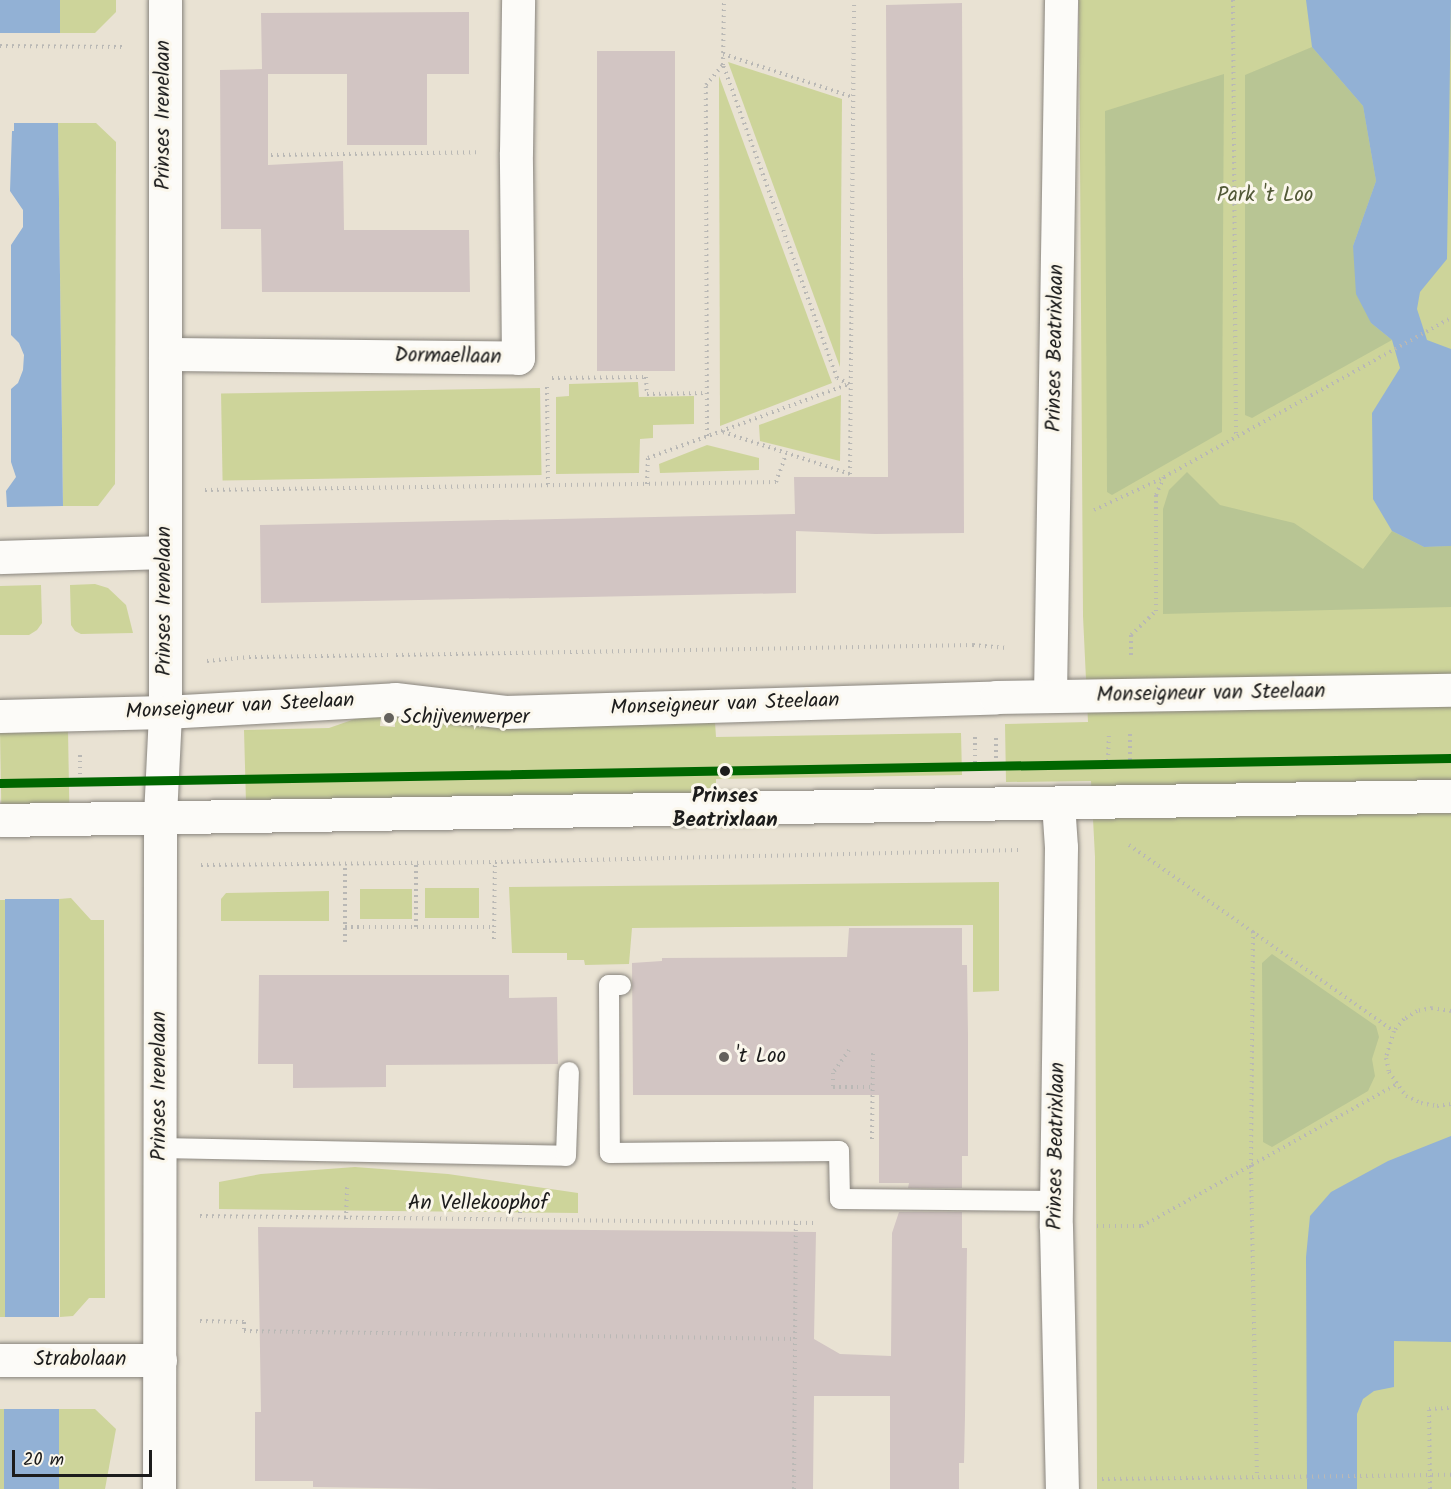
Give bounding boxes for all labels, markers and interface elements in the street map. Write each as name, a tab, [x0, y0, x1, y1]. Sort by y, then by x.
street label: Prinses Irenelaan	[151, 40, 177, 190]
park label: Park 't Loo	[1217, 183, 1313, 209]
street label: Prinses Beatrixlaan	[1042, 264, 1070, 432]
street label: Dormaellaan	[394, 343, 502, 371]
street label: Prinses Irenelaan	[152, 526, 178, 676]
street label: Monseigneur van Steelaan	[1096, 679, 1326, 709]
street label: Monseigneur van Steelaan	[125, 688, 355, 726]
street label: Monseigneur van Steelaan	[610, 688, 840, 722]
place label: Schijvenwerper	[401, 705, 530, 731]
marker: Schijvenwerper	[382, 711, 396, 725]
marker: Prinses Beatrixlaan	[714, 760, 736, 782]
place label: Prinses Beatrixlaan	[672, 784, 778, 834]
street label: Prinses Irenelaan	[147, 1011, 173, 1161]
place label: 't Loo	[736, 1044, 786, 1070]
marker: 't Loo	[717, 1050, 731, 1064]
street label: Prinses Beatrixlaan	[1043, 1062, 1071, 1230]
street label: An Vellekoophof	[408, 1191, 548, 1217]
street label: Strabolaan	[34, 1347, 126, 1373]
scale bar	[15, 1438, 154, 1476]
text: 20 m	[23, 1446, 64, 1475]

